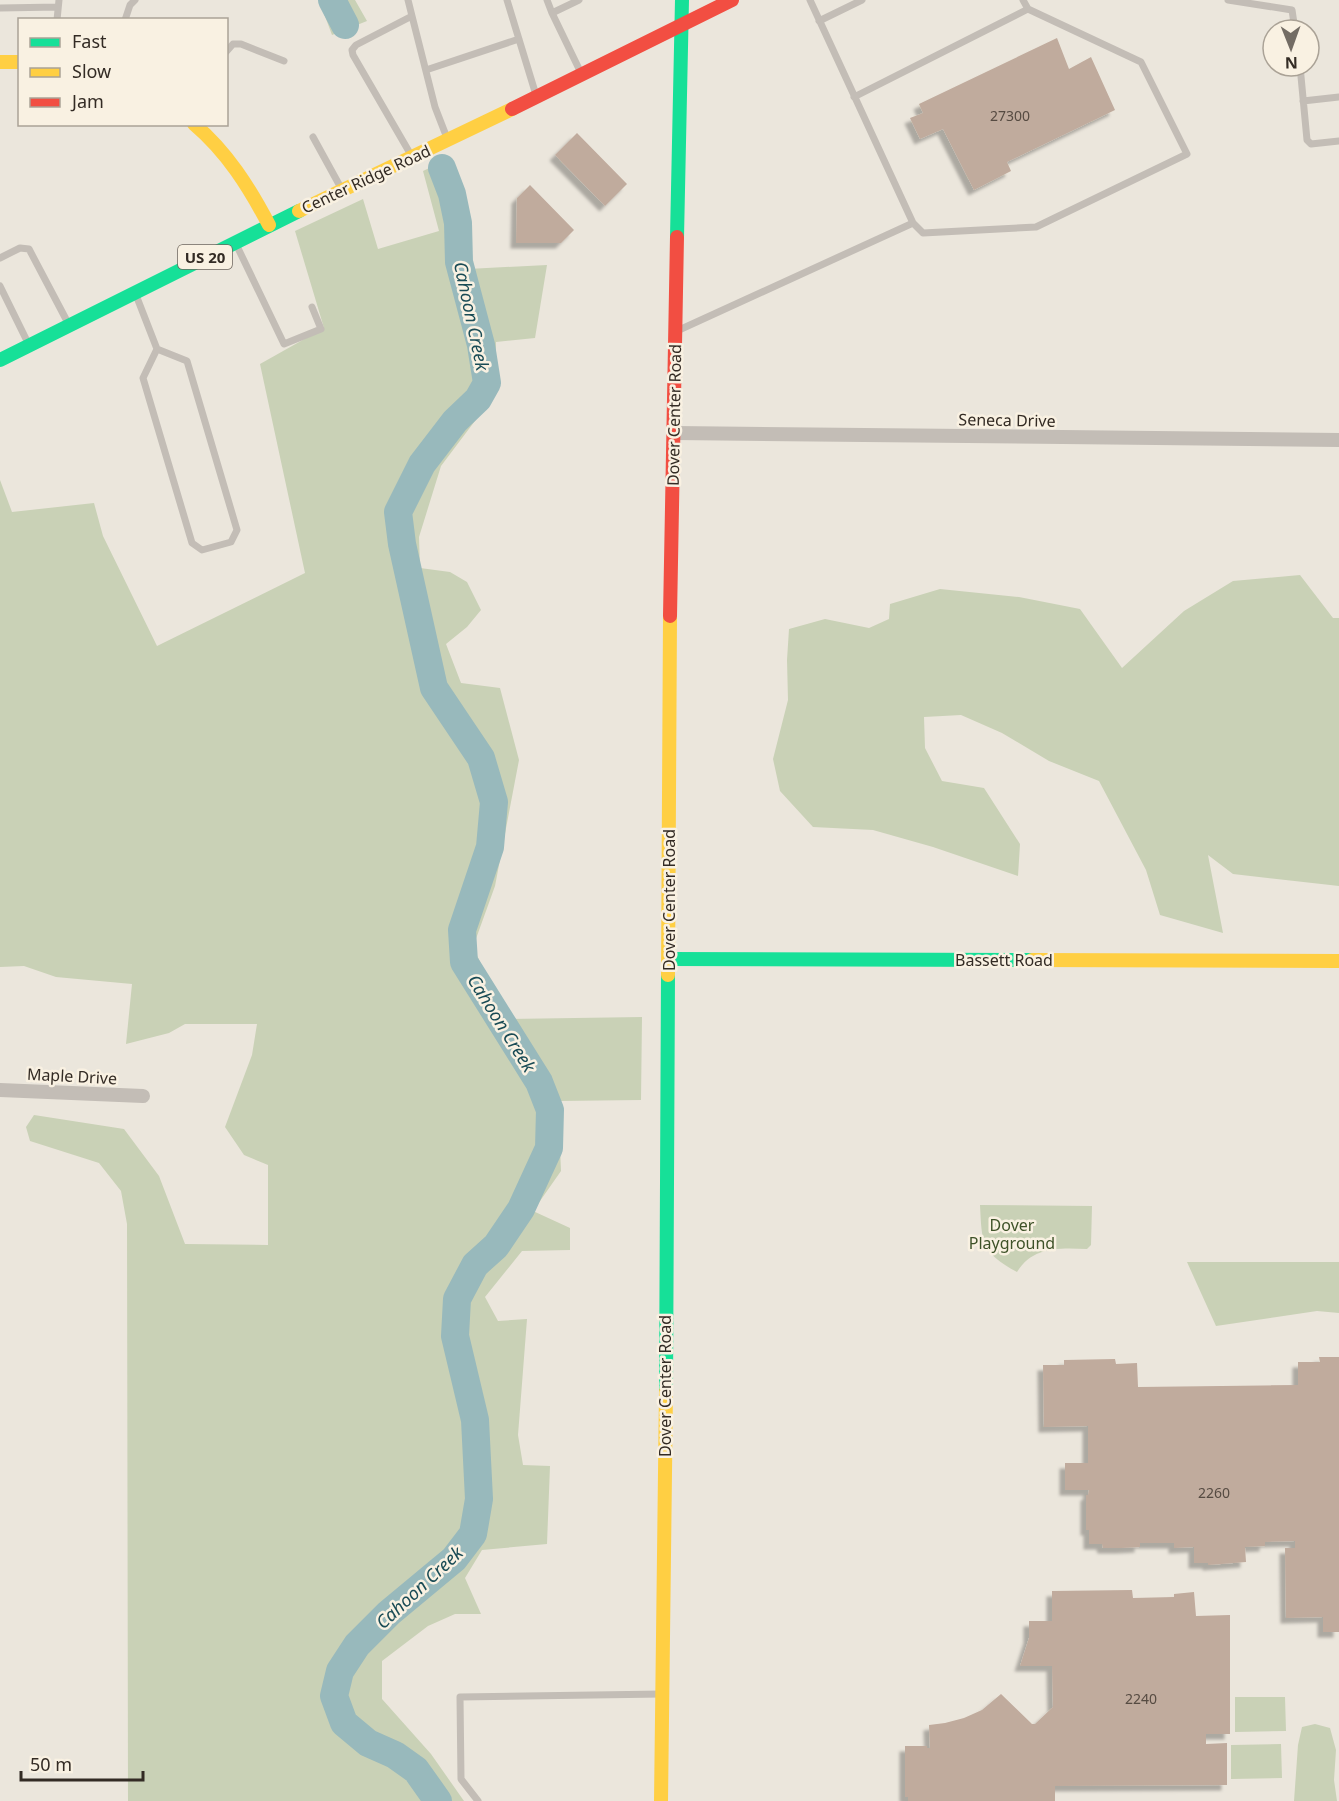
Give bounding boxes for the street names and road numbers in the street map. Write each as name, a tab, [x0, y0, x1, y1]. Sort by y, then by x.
street label: Center Ridge Road	[298, 139, 434, 219]
road number: US 20	[178, 245, 232, 269]
street label: Dover Center Road	[662, 344, 686, 486]
street label: Seneca Drive	[958, 408, 1056, 432]
street label: Dover Center Road	[658, 829, 680, 971]
street label: Bassett Road	[955, 949, 1053, 971]
street label: Maple Drive	[26, 1063, 118, 1089]
street label: Dover Center Road	[654, 1315, 676, 1457]

